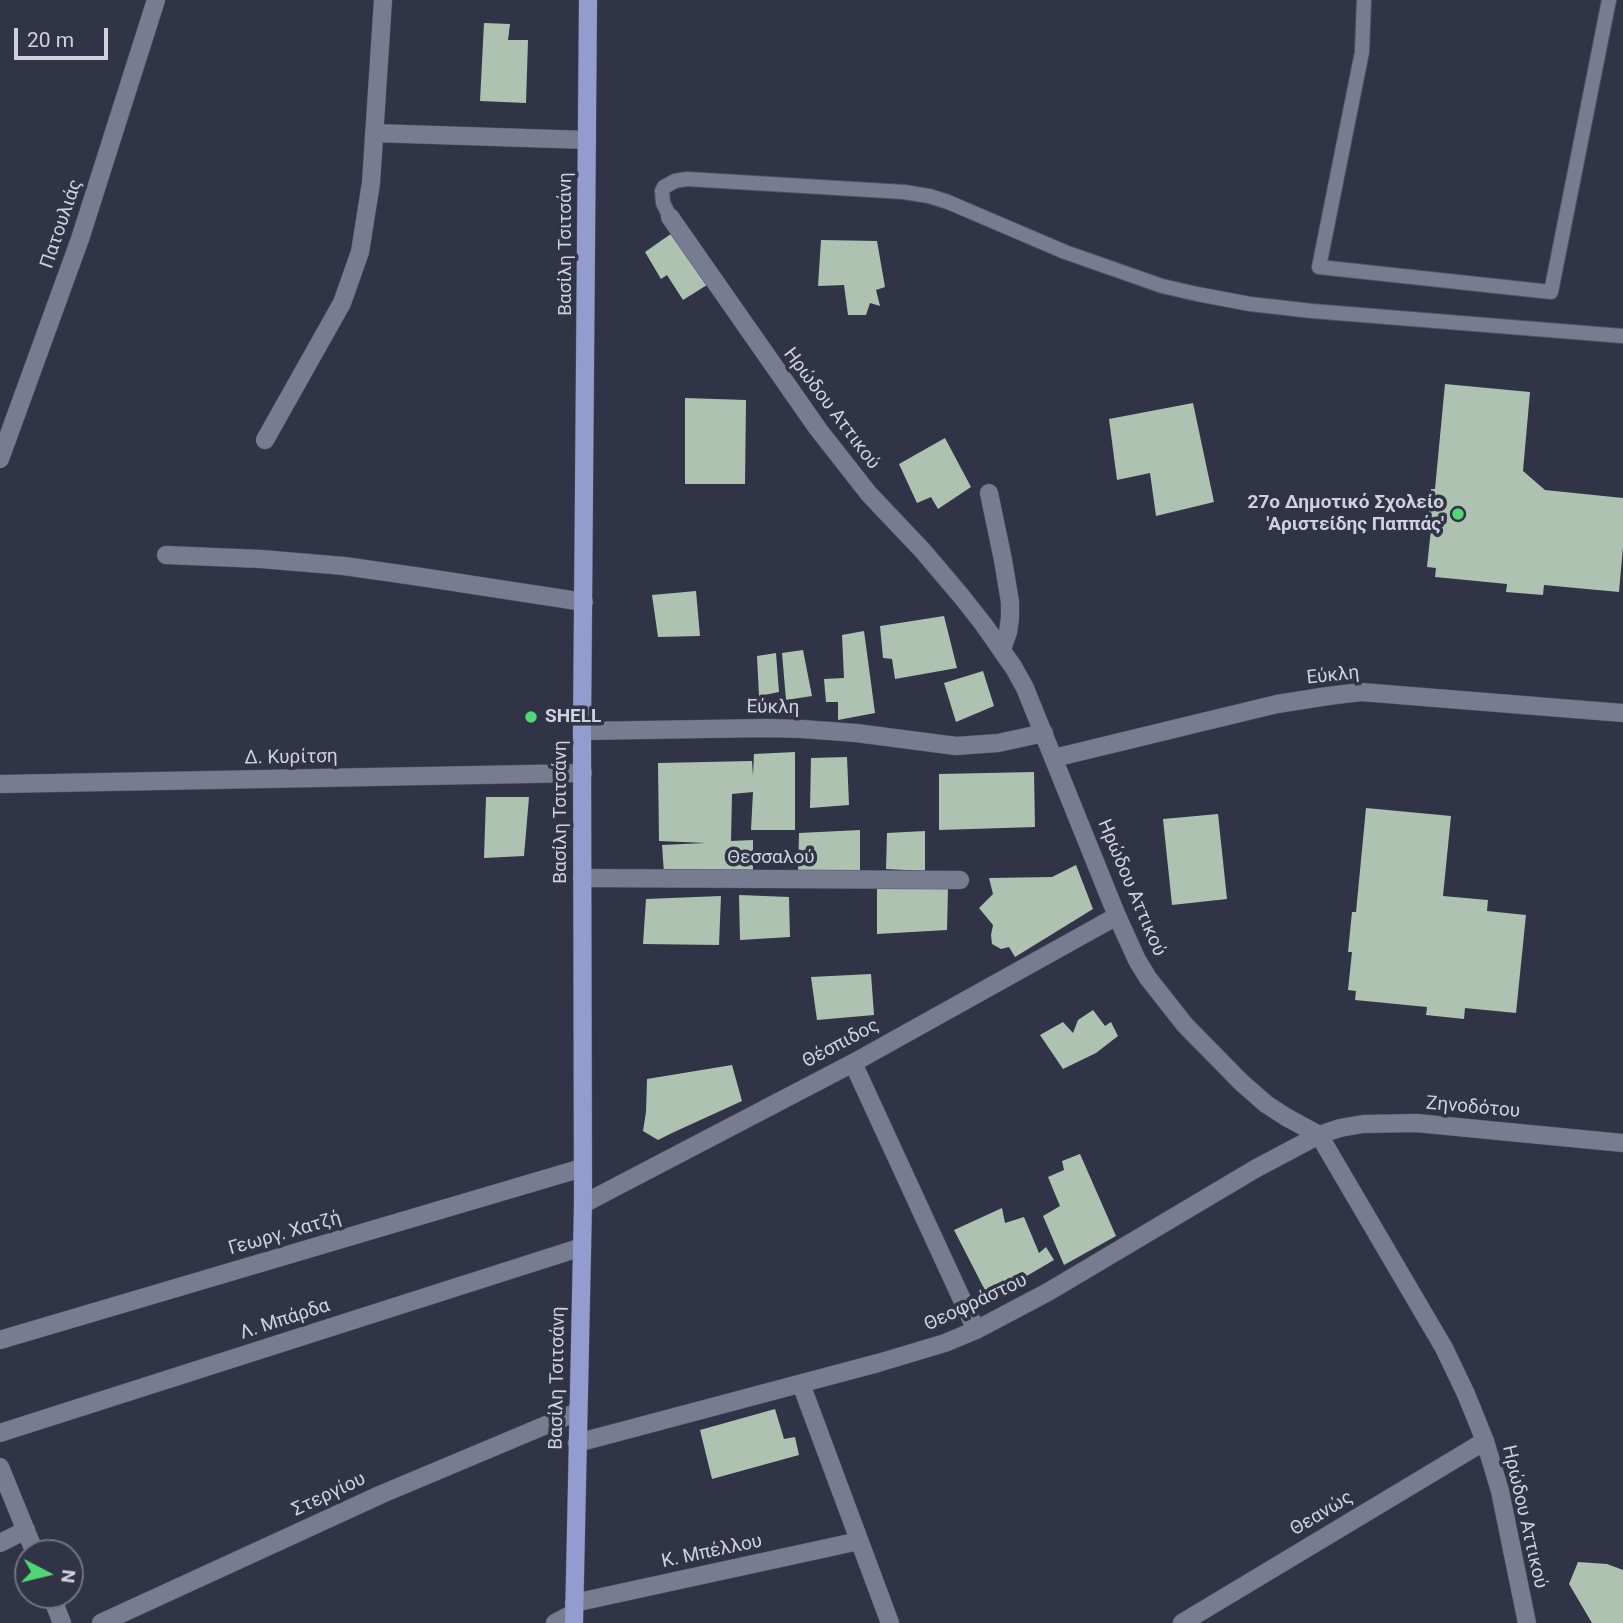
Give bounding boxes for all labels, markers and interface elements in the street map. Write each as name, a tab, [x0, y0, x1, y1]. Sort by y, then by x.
scale bar	[18, 14, 112, 58]
text: 20 m	[27, 28, 74, 52]
street label: Βασίλη Τσιτσάνη	[555, 172, 577, 316]
street label: Πατουλιάς	[36, 176, 88, 272]
street label: Ηρώδου Αττικού	[778, 344, 884, 474]
place label: 27ο Δημοτικό Σχολείο 'Αριστείδης Παππάς'	[1247, 492, 1444, 536]
marker: 27ο Δημοτικό Σχολείο 'Αριστείδης Παππάς'	[1450, 506, 1466, 522]
street label: Εύκλη	[1306, 662, 1360, 690]
street label: Εύκλη	[746, 696, 800, 720]
place label: SHELL	[545, 706, 601, 728]
marker: SHELL	[523, 709, 539, 725]
street label: Βασίλη Τσιτσάνη	[550, 740, 572, 884]
street label: Δ. Κυρίτση	[244, 746, 338, 770]
street label: Ηρώδου Αττικού	[1092, 816, 1170, 960]
street label: Θεσσαλού	[727, 847, 815, 869]
street label: Θέσπιδος	[799, 1014, 883, 1074]
street label: Ζηνοδότου	[1425, 1093, 1521, 1123]
street label: Γεωργ. Χατζή	[226, 1207, 344, 1261]
street label: Θεοφράστου	[921, 1269, 1031, 1337]
street label: Λ. Μπάρδα	[237, 1295, 333, 1345]
street label: Βασίλη Τσιτσάνη	[545, 1306, 571, 1450]
street label: Ηρώδου Αττικού	[1496, 1443, 1552, 1591]
street label: Στεργίου	[289, 1468, 369, 1522]
street label: Θεανώς	[1287, 1486, 1357, 1542]
street label: Κ. Μπέλλου	[660, 1530, 764, 1574]
north arrow	[14, 1539, 84, 1609]
text: N	[56, 1568, 81, 1584]

